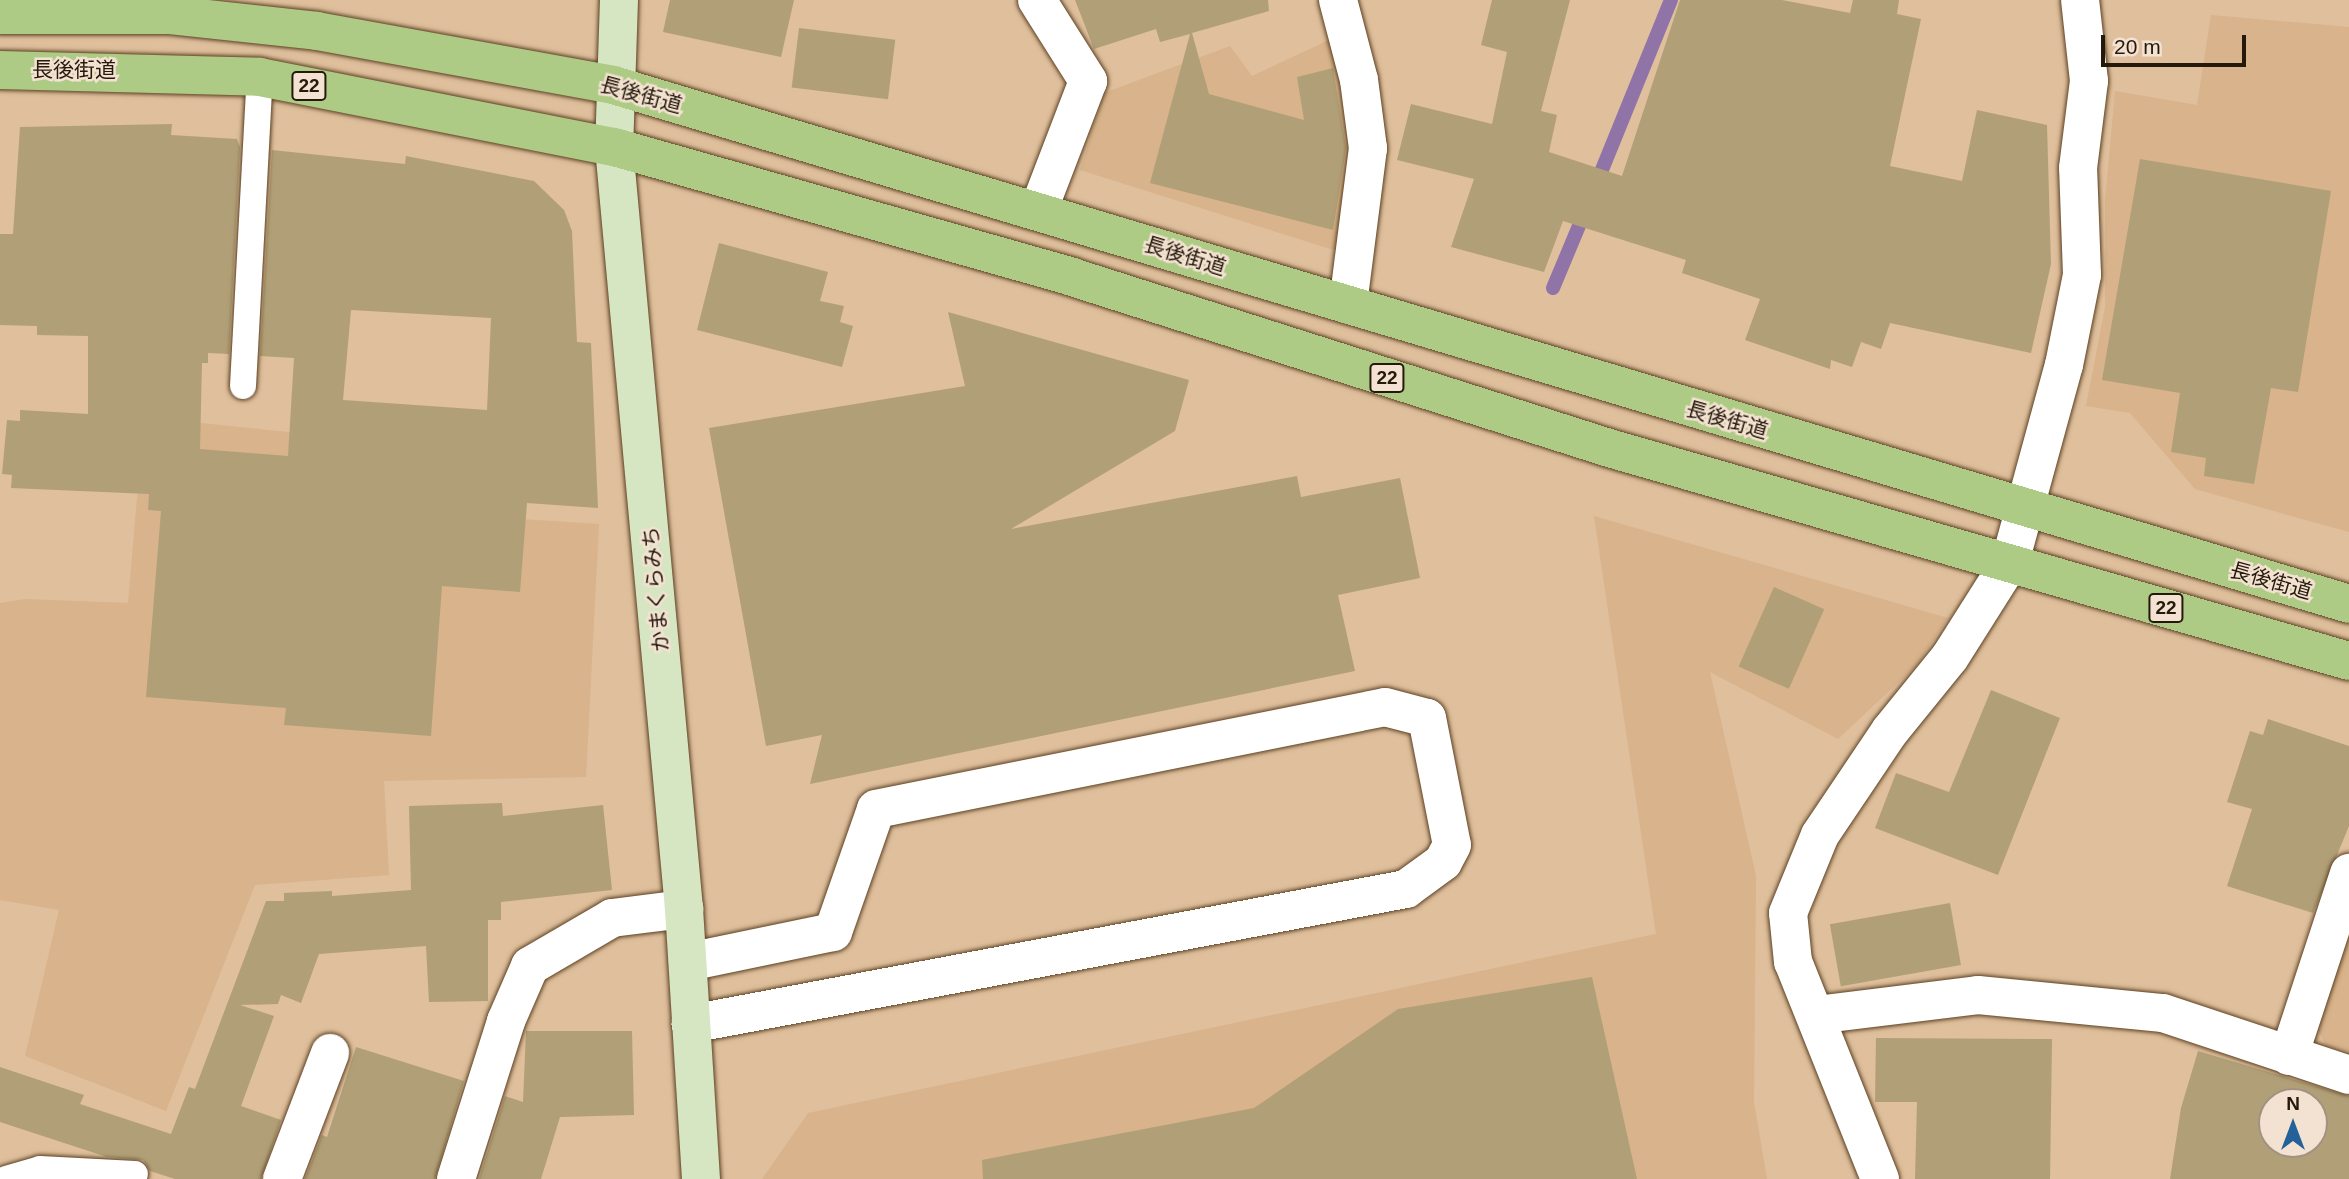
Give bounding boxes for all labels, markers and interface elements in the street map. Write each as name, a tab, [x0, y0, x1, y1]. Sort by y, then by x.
scale bar	[2104, 21, 2249, 65]
text: 20 m	[2114, 35, 2161, 58]
street label: 長後街道	[32, 57, 116, 83]
road number: 22	[290, 71, 328, 102]
street label: 長後街道	[597, 72, 685, 118]
street label: 長後街道	[1141, 232, 1229, 280]
road number: 22	[1368, 362, 1406, 394]
street label: 長後街道	[1683, 396, 1771, 444]
street label: かまくらみち	[638, 525, 674, 653]
street label: 長後街道	[2227, 557, 2315, 605]
road number: 22	[2147, 593, 2185, 624]
north arrow	[2258, 1088, 2328, 1158]
text: N	[2286, 1093, 2300, 1114]

